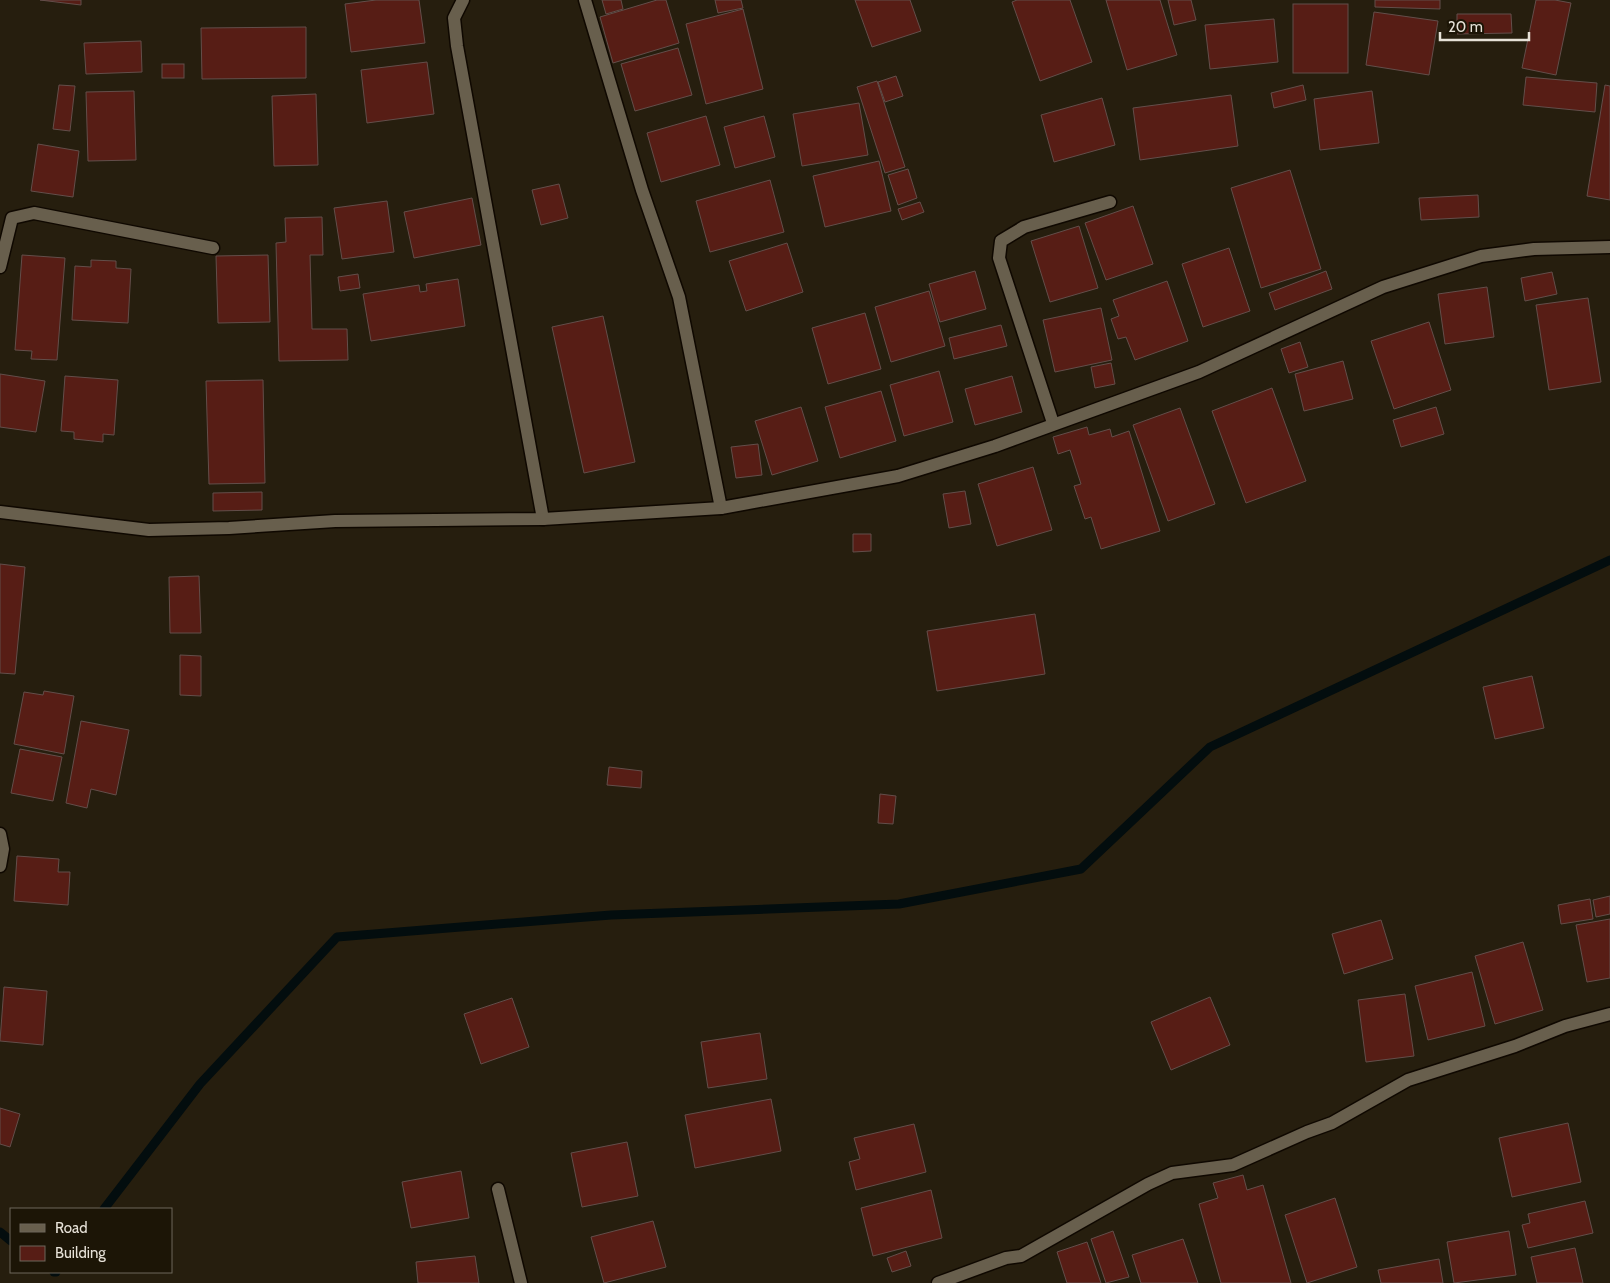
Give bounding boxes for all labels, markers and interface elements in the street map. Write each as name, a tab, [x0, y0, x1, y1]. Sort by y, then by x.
scale bar	[1440, 10, 1529, 42]
text: 20 m	[1448, 18, 1483, 36]
legend	[10, 1208, 172, 1273]
text: Road	[55, 1219, 88, 1237]
text: Building	[55, 1244, 106, 1262]

